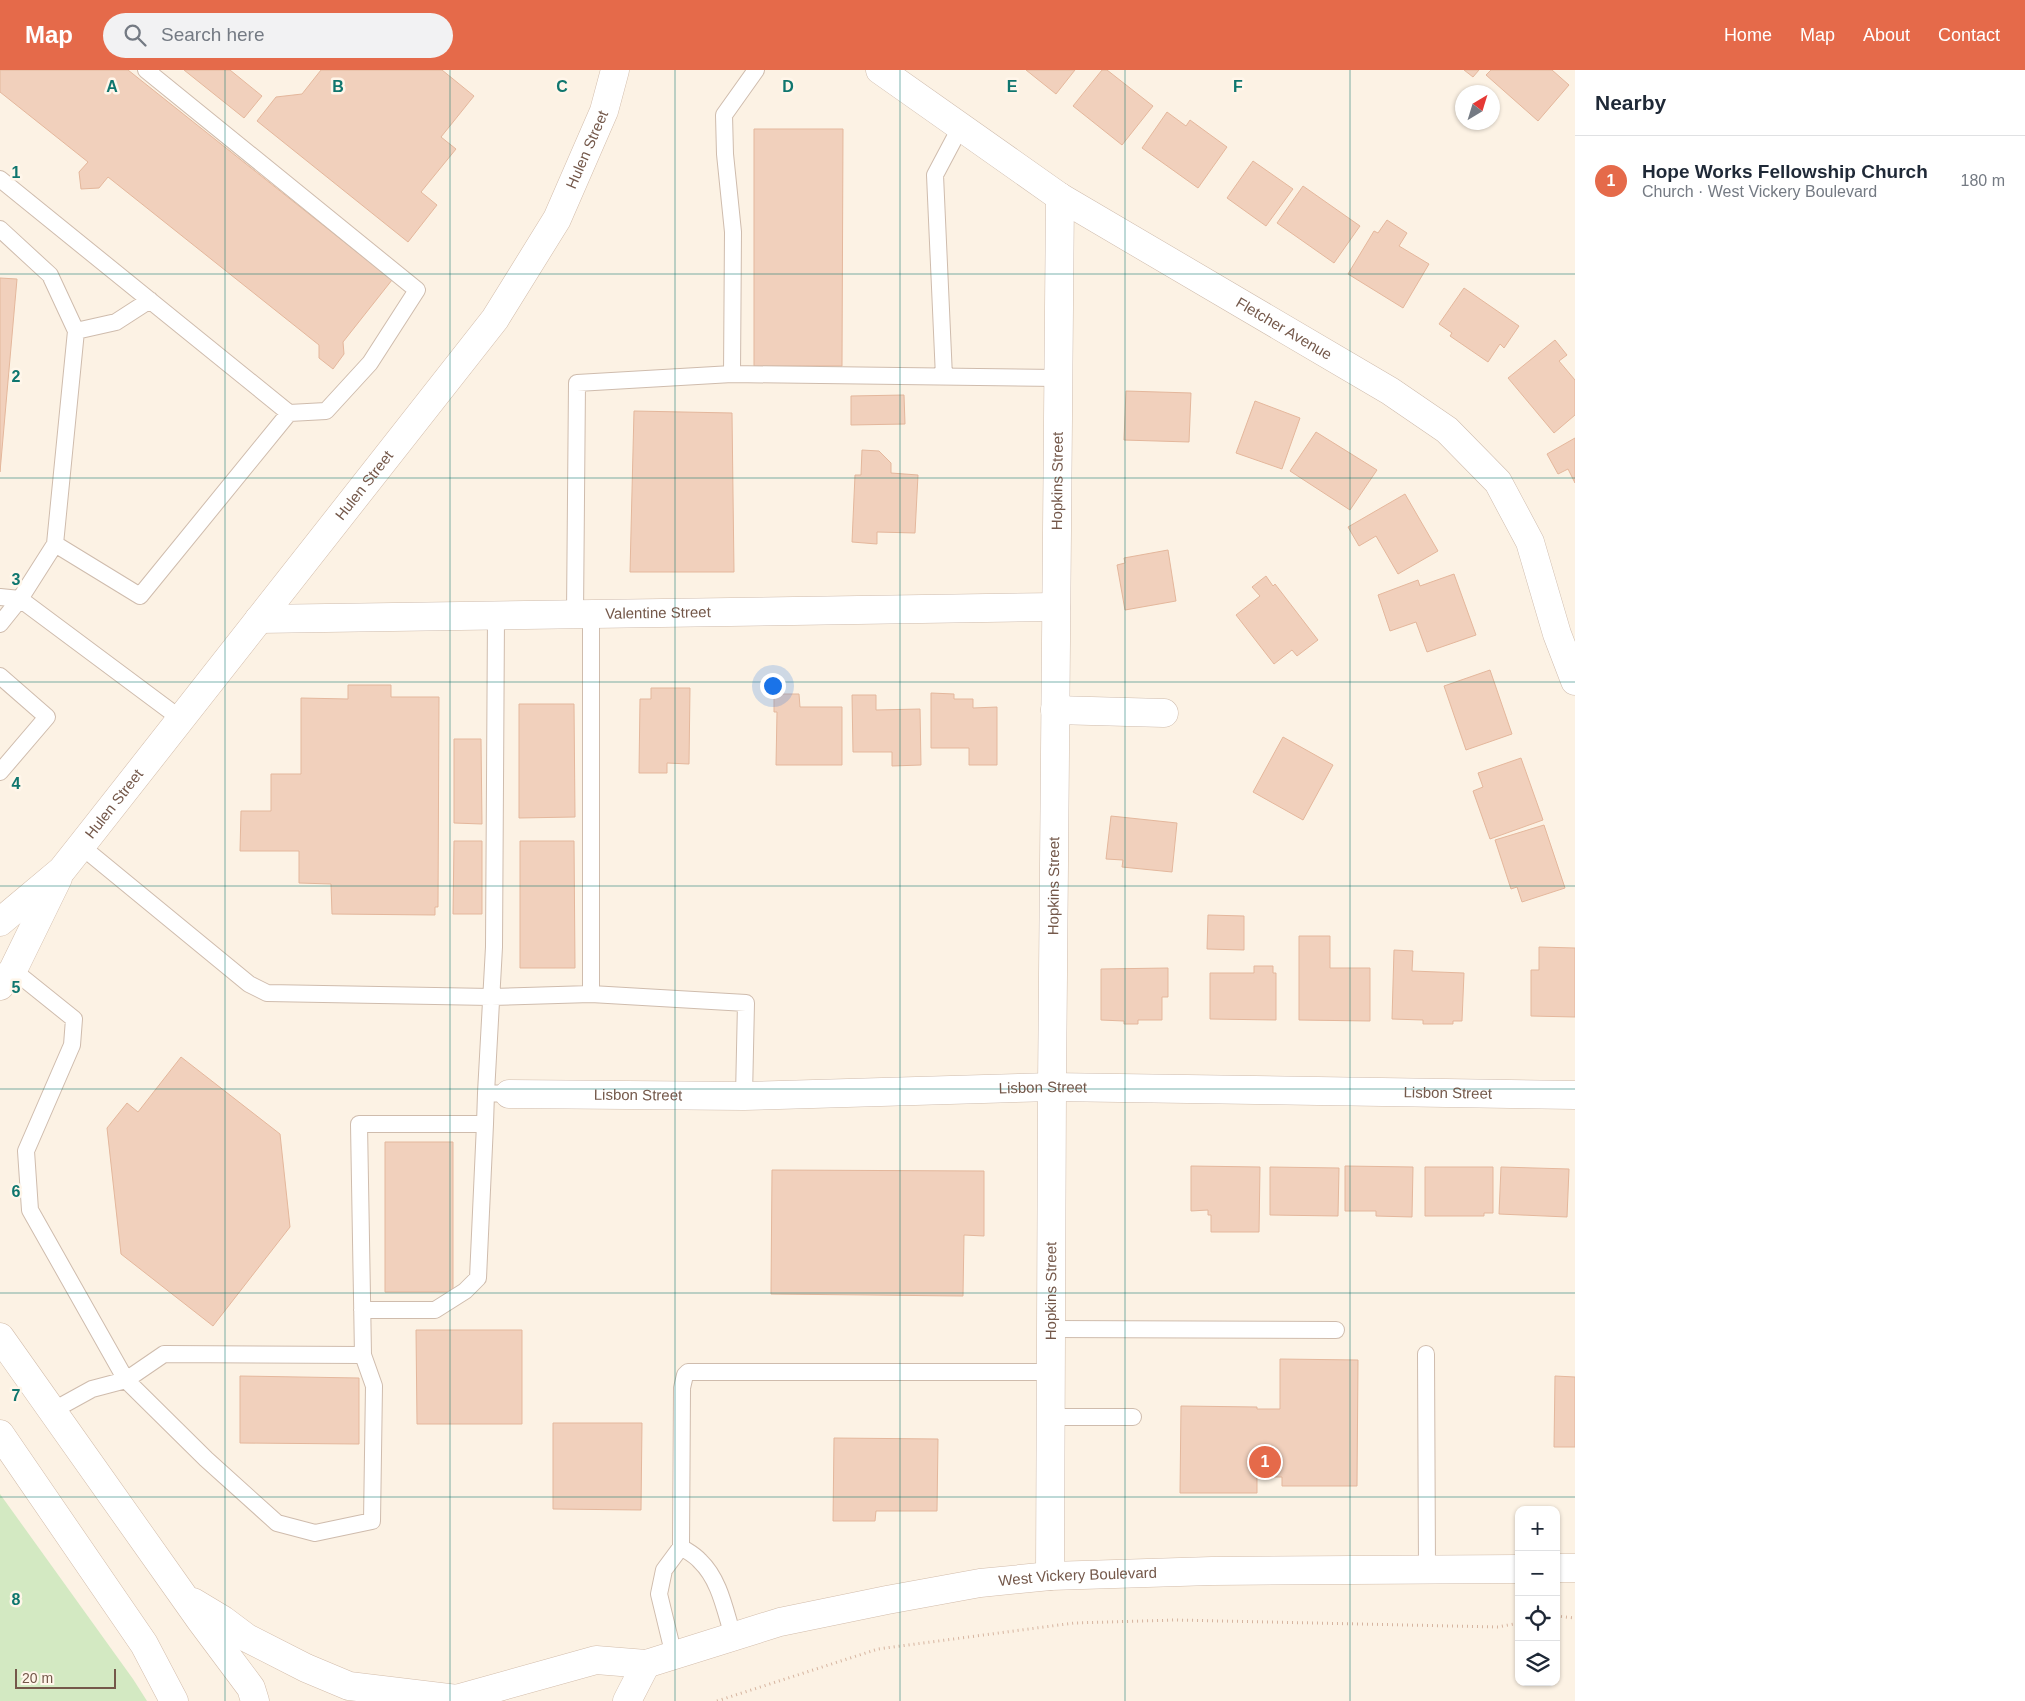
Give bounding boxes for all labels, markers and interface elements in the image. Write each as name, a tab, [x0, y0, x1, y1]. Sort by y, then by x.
search box	[103, 13, 453, 58]
text: Map	[25, 21, 73, 48]
icon: search	[121, 21, 149, 49]
text: Search here	[161, 24, 265, 45]
text: Home	[1724, 25, 1772, 45]
text: Map	[1800, 25, 1835, 45]
text: About	[1863, 25, 1910, 45]
text: Contact	[1938, 25, 2000, 45]
text: A	[106, 78, 118, 95]
text: B	[332, 78, 344, 95]
text: C	[556, 78, 568, 95]
text: D	[782, 78, 794, 95]
text: E	[1007, 78, 1018, 95]
text: F	[1233, 78, 1243, 95]
north arrow	[1455, 85, 1500, 130]
text: Nearby	[1595, 91, 1666, 114]
street label: Hulen Street	[562, 107, 611, 191]
text: Hope Works Fellowship Church	[1642, 161, 1928, 182]
text: 1	[12, 164, 21, 181]
text: 1	[1607, 172, 1615, 189]
text: 180 m	[1961, 172, 2005, 189]
text: Church · West Vickery Boulevard	[1642, 183, 1877, 200]
street label: Fletcher Avenue	[1233, 293, 1335, 363]
text: 2	[12, 368, 21, 385]
street label: Hopkins Street	[1048, 431, 1066, 530]
street label: Hulen Street	[331, 446, 397, 523]
text: 3	[12, 571, 21, 588]
street label: Valentine Street	[605, 603, 712, 622]
your location	[760, 673, 786, 699]
street label: Hulen Street	[81, 765, 147, 842]
text: 4	[12, 775, 21, 792]
street label: Hopkins Street	[1044, 836, 1062, 935]
text: 5	[12, 979, 21, 996]
street label: Lisbon Street	[998, 1078, 1088, 1097]
street label: Lisbon Street	[1403, 1083, 1493, 1102]
street label: Lisbon Street	[594, 1086, 683, 1103]
text: 6	[12, 1183, 21, 1200]
street label: Hopkins Street	[1042, 1241, 1059, 1340]
text: 7	[12, 1387, 21, 1404]
pin: 1	[1249, 1443, 1281, 1481]
map controls	[1515, 1506, 1560, 1686]
button: +	[1515, 1506, 1560, 1551]
button: −	[1515, 1551, 1560, 1596]
street label: West Vickery Boulevard	[998, 1564, 1157, 1589]
text: 8	[12, 1591, 21, 1608]
button: locate	[1515, 1596, 1560, 1641]
button: layers	[1515, 1641, 1560, 1686]
scale bar	[15, 1666, 116, 1689]
text: 20 m	[22, 1670, 53, 1686]

